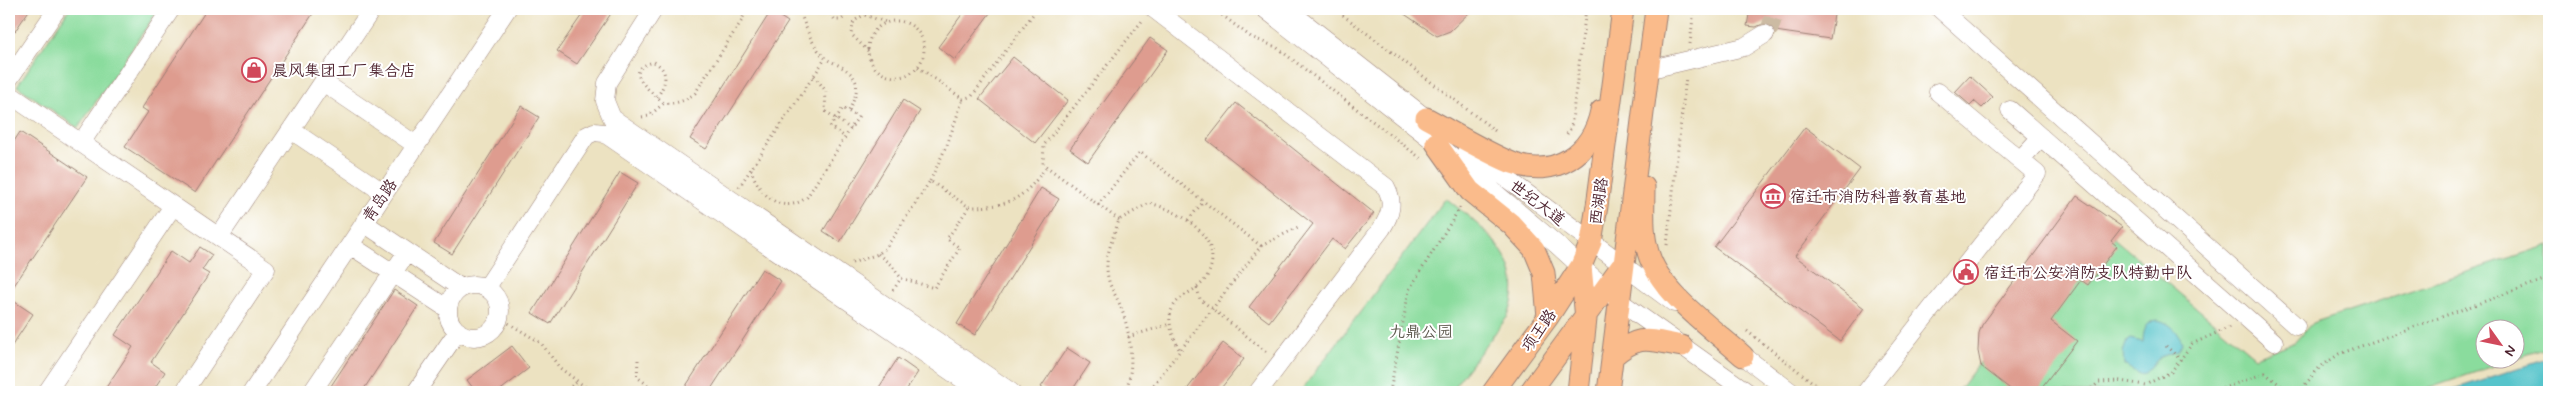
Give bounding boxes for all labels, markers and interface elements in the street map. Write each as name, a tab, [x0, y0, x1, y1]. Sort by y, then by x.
shop icon: 晨风集团工厂集合店	[241, 57, 267, 83]
place label: 晨风集团工厂集合店	[272, 61, 416, 82]
street label: 青岛路	[358, 175, 402, 227]
street label: 世纪大道	[1505, 176, 1569, 231]
street label: 西湖路	[1586, 176, 1613, 226]
museum icon: 宿迁市消防科普教育基地	[1760, 183, 1786, 209]
place label: 宿迁市消防科普教育基地	[1790, 187, 1966, 208]
public building icon: 宿迁市公安消防支队特勤中队	[1953, 259, 1979, 285]
place label: 宿迁市公安消防支队特勤中队	[1984, 263, 2192, 284]
street label: 项王路	[1517, 305, 1562, 357]
north arrow	[2476, 318, 2526, 368]
park label: 九鼎公园	[1389, 322, 1453, 343]
text: N	[2500, 342, 2520, 359]

